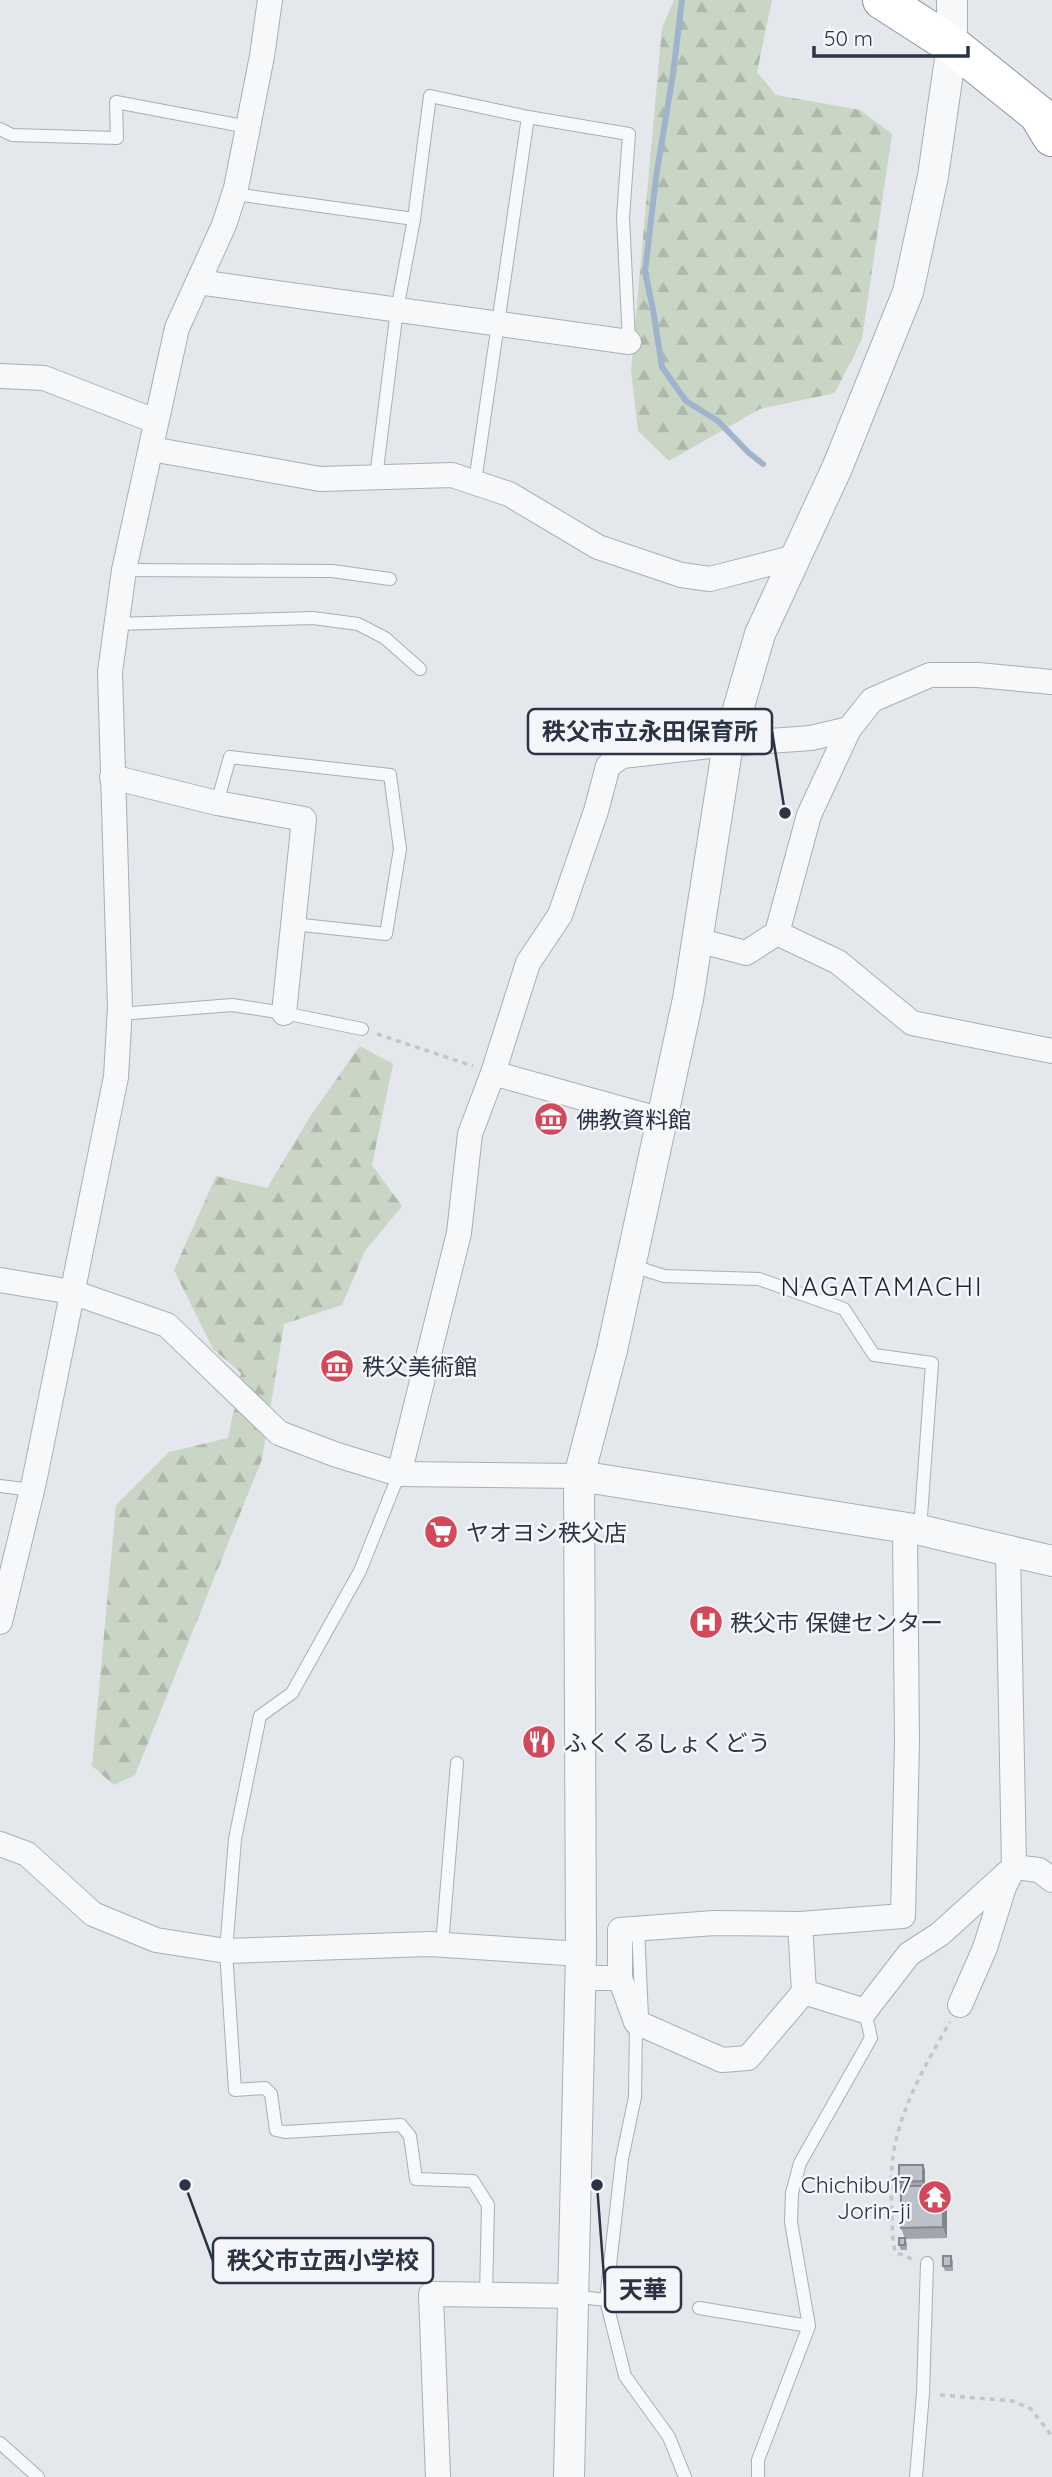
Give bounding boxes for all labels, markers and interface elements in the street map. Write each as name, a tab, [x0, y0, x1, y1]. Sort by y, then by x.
scale bar	[814, 14, 968, 58]
text: 50 m	[824, 25, 873, 51]
callout: 秩父市立永田保育所	[528, 709, 772, 754]
text: 秩父市立永田保育所	[542, 716, 758, 746]
museum icon: 佛教資料館	[532, 1100, 570, 1138]
place label: 佛教資料館	[576, 1105, 691, 1134]
district label: NAGATAMACHI	[781, 1270, 983, 1303]
museum icon: 秩父美術館	[318, 1347, 356, 1385]
place label: 秩父美術館	[362, 1352, 477, 1381]
supermarket icon: ヤオヨシ秩父店	[422, 1513, 460, 1551]
place label: ヤオヨシ秩父店	[466, 1518, 627, 1547]
hospital icon: 秩父市 保健センター	[687, 1603, 725, 1641]
place label: 秩父市 保健センター	[730, 1608, 943, 1637]
restaurant icon: ふくくるしょくどう	[520, 1723, 558, 1761]
place label: ふくくるしょくどう	[564, 1728, 771, 1757]
place label: Chichibu17 Jorin-ji	[801, 2170, 911, 2225]
temple icon: Chichibu17 Jorin-ji	[916, 2178, 954, 2216]
callout: 秩父市立西小学校	[213, 2238, 433, 2283]
text: 秩父市立西小学校	[227, 2245, 419, 2275]
callout: 天華	[605, 2267, 681, 2312]
text: 天華	[619, 2274, 667, 2304]

